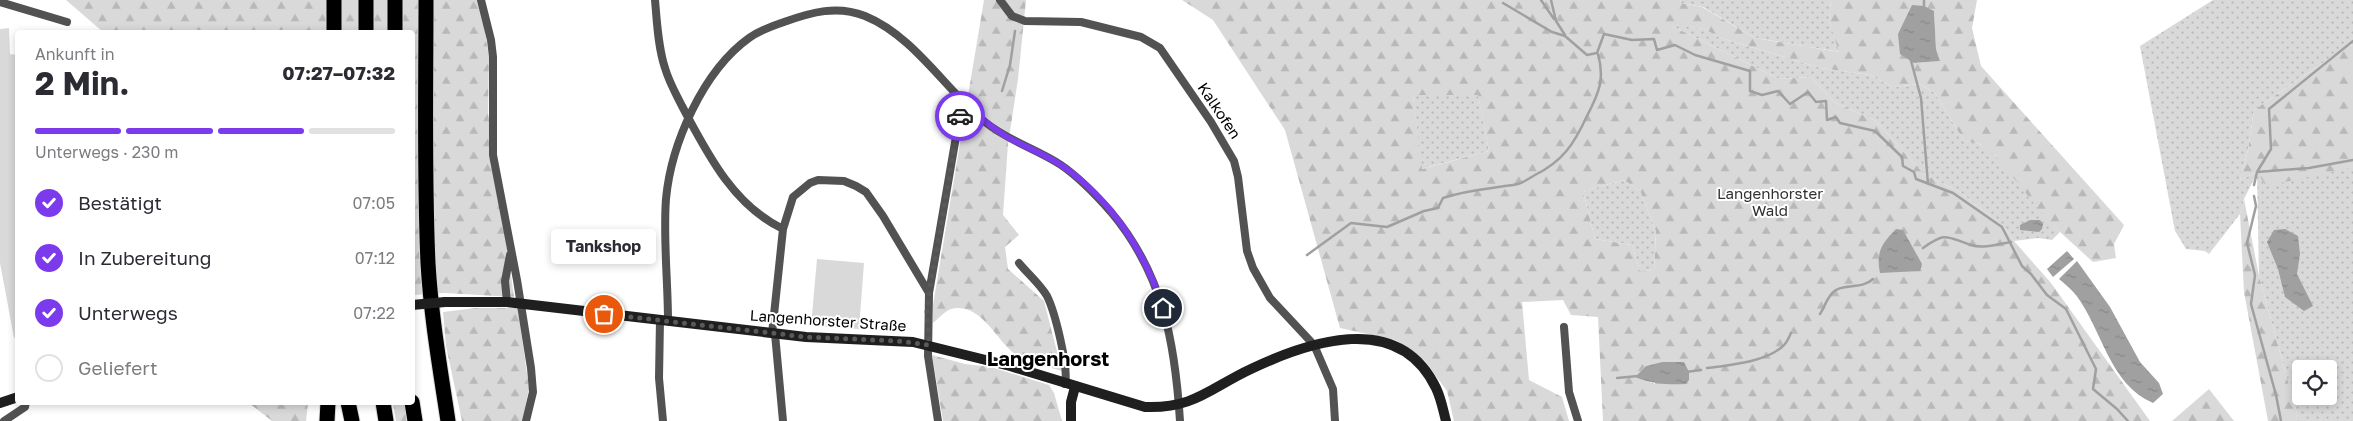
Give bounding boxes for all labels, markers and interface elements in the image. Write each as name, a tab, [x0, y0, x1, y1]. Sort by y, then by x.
text: Ankunft in	[35, 44, 115, 64]
text: 07:27–07:32	[282, 61, 395, 84]
text: 2 Min.	[35, 64, 129, 102]
street label: Kalkofen	[1195, 79, 1245, 142]
courier	[935, 91, 985, 141]
icon: car	[946, 102, 974, 130]
text: Unterwegs · 230 m	[35, 142, 179, 162]
park label: Langenhorster Wald	[1717, 184, 1823, 219]
icon: check	[35, 189, 63, 217]
text: Bestätigt	[78, 191, 162, 214]
text: 07:05	[353, 193, 395, 213]
callout: Tankshop	[552, 229, 656, 264]
text: Tankshop	[566, 236, 641, 256]
icon: check	[35, 244, 63, 272]
text: In Zubereitung	[78, 246, 211, 269]
text: 07:12	[355, 248, 395, 268]
pin	[1142, 287, 1184, 329]
pin	[583, 293, 625, 335]
icon: home	[1149, 294, 1177, 322]
icon: check	[35, 299, 63, 327]
icon: bag	[590, 300, 618, 328]
text: Unterwegs	[78, 301, 178, 324]
text: 07:22	[353, 303, 395, 323]
street label: Langenhorster Straße	[749, 306, 907, 334]
district label: Langenhorst	[987, 346, 1109, 370]
text: Geliefert	[78, 356, 158, 379]
map controls	[2292, 360, 2337, 405]
button: locate	[2292, 360, 2337, 405]

